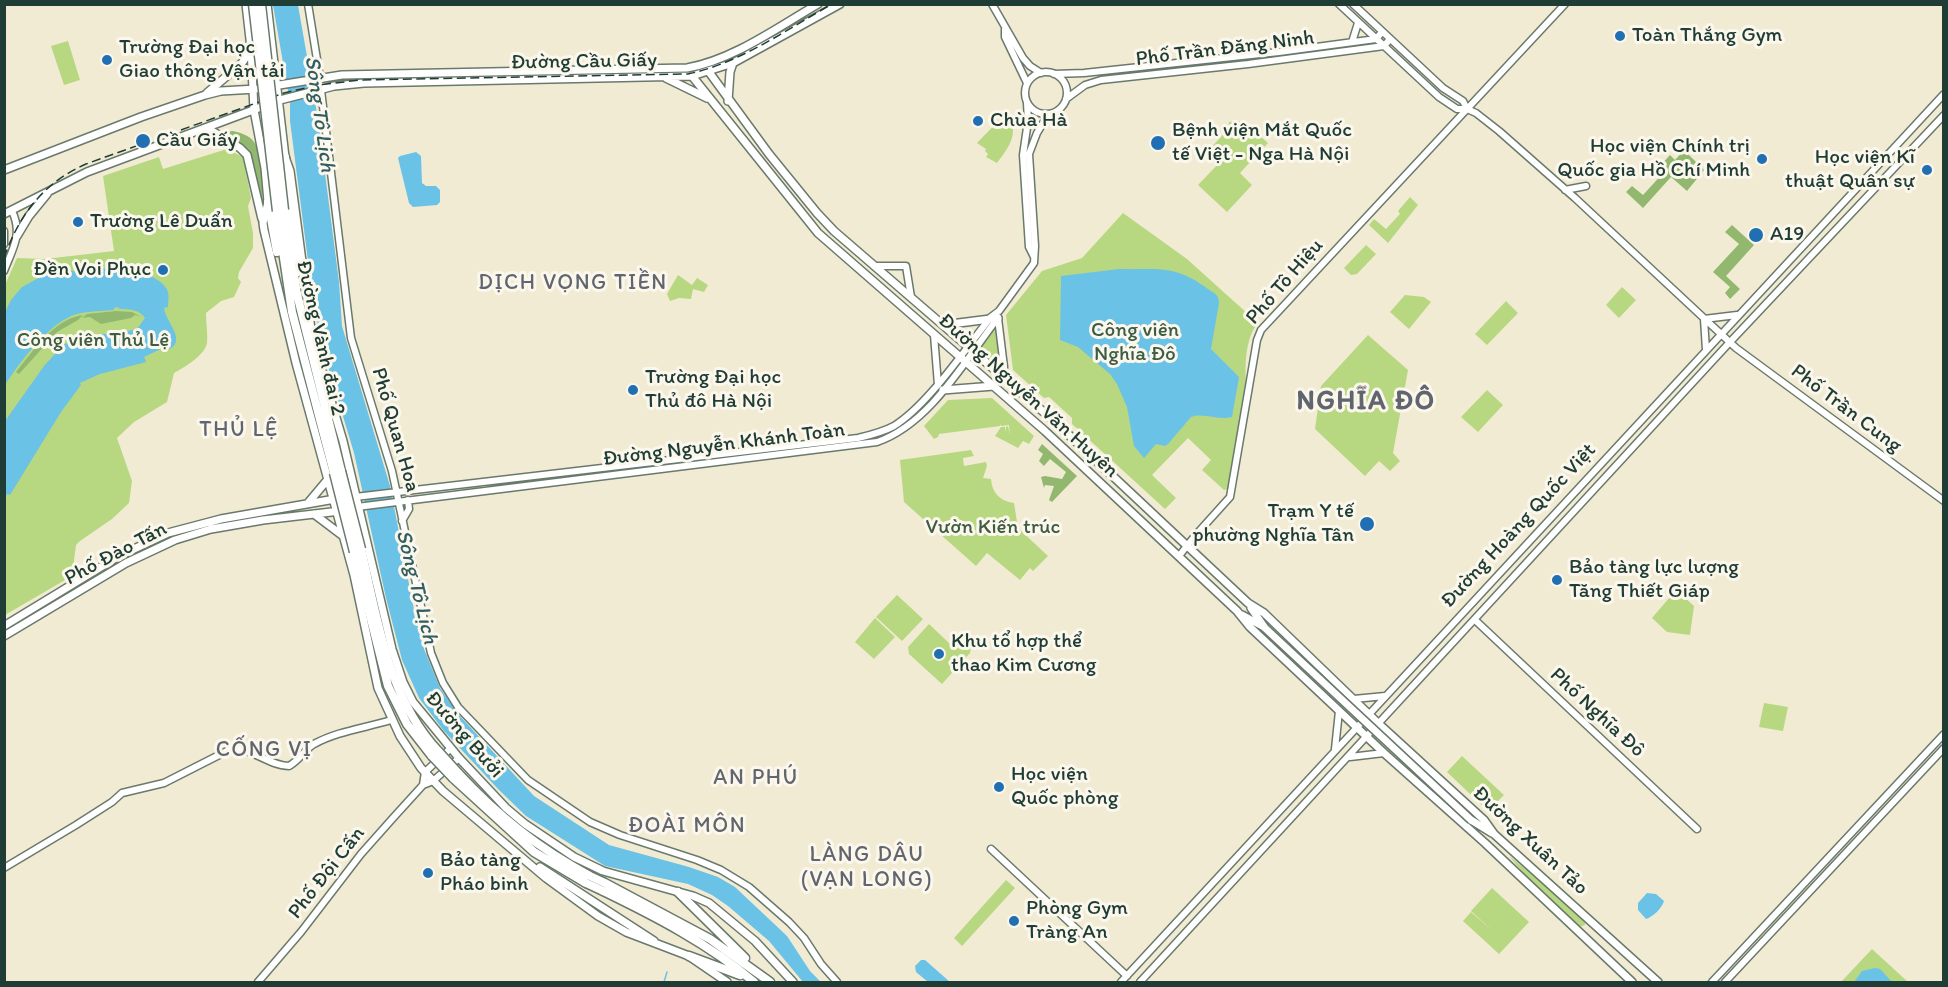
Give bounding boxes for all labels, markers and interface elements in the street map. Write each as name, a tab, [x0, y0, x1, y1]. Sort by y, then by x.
place label: Toàn Thắng Gym	[1632, 23, 1783, 49]
street label: Phố Trần Đăng Ninh	[1134, 26, 1316, 72]
marker: Toàn Thắng Gym	[1613, 29, 1627, 43]
place label: Trường Đại học Giao thông Vận tải	[119, 35, 285, 85]
street label: Đường Cầu Giấy	[511, 48, 657, 76]
marker: Trường Đại học Giao thông Vận tải	[100, 53, 114, 67]
water label: Sông Tô Lịch	[298, 54, 340, 174]
place label: Chùa Hà	[990, 108, 1068, 134]
marker: Chùa Hà	[971, 114, 985, 128]
place label: Bệnh viện Mắt Quốc tế Việt - Nga Hà Nội	[1172, 118, 1352, 168]
place label: Cầu Giấy	[156, 128, 237, 154]
marker: Cầu Giấy	[134, 132, 152, 150]
marker: Bệnh viện Mắt Quốc tế Việt - Nga Hà Nội	[1149, 134, 1167, 152]
place label: Học viện Chính trị Quốc gia Hồ Chí Minh	[1557, 134, 1750, 184]
place label: Học viện Kĩ thuật Quân sự	[1785, 145, 1915, 195]
marker: Học viện Chính trị Quốc gia Hồ Chí Minh	[1755, 152, 1769, 166]
marker: Học viện Kĩ thuật Quân sự	[1920, 163, 1934, 177]
place label: Trường Lê Duẩn	[90, 209, 233, 235]
marker: Trường Lê Duẩn	[71, 215, 85, 229]
place label: A19	[1770, 222, 1804, 248]
marker: A19	[1747, 226, 1765, 244]
street label: Phố Tô Hiệu	[1241, 234, 1329, 330]
place label: Đền Voi Phục	[33, 257, 151, 283]
street label: Đường Vành đai 2	[290, 258, 350, 418]
marker: Đền Voi Phục	[156, 263, 170, 277]
district label: DỊCH VỌNG TIỀN	[478, 270, 668, 296]
street label: Đường Nguyễn Văn Huyên	[933, 308, 1123, 484]
park label: Công viên Nghĩa Đô	[1091, 318, 1179, 368]
park label: Công viên Thủ Lệ	[17, 328, 169, 354]
street label: Phố Trần Cung	[1786, 359, 1906, 459]
street label: Phố Quan Hoa	[365, 365, 425, 495]
place label: Trường Đại học Thủ đô Hà Nội	[645, 365, 781, 415]
marker: Trường Đại học Thủ đô Hà Nội	[626, 383, 640, 397]
district label: NGHĨA ĐÔ	[1297, 386, 1435, 418]
district label: THỦ LỆ	[199, 417, 279, 443]
street label: Đường Nguyễn Khánh Toàn	[602, 418, 846, 472]
street label: Đường Hoàng Quốc Việt	[1436, 438, 1602, 614]
place label: Trạm Y tế phường Nghĩa Tân	[1193, 499, 1354, 549]
park label: Vườn Kiến trúc	[926, 515, 1060, 541]
marker: Trạm Y tế phường Nghĩa Tân	[1358, 515, 1376, 533]
street label: Phố Đào Tấn	[61, 517, 171, 591]
water label: Sông Tô Lịch	[389, 527, 443, 647]
place label: Bảo tàng lực lượng Tăng Thiết Giáp	[1569, 555, 1739, 605]
marker: Bảo tàng lực lượng Tăng Thiết Giáp	[1550, 573, 1564, 587]
place label: Khu tổ hợp thể thao Kim Cương	[951, 629, 1096, 679]
marker: Khu tổ hợp thể thao Kim Cương	[932, 647, 946, 661]
street label: Phố Nghĩa Đô	[1544, 663, 1650, 763]
street label: Đường Bưởi	[419, 686, 509, 784]
district label: CỐNG VỊ	[216, 737, 312, 763]
place label: Học viện Quốc phòng	[1011, 762, 1118, 812]
district label: AN PHÚ	[713, 765, 799, 791]
marker: Học viện Quốc phòng	[992, 780, 1006, 794]
street label: Đường Xuân Tảo	[1467, 781, 1593, 901]
district label: ĐOÀI MÔN	[629, 813, 745, 839]
street label: Phố Đội Cấn	[283, 822, 371, 924]
district label: LÀNG DÂU (VẠN LONG)	[801, 842, 933, 894]
place label: Bảo tàng Pháo binh	[440, 848, 528, 898]
marker: Bảo tàng Pháo binh	[421, 866, 435, 880]
place label: Phòng Gym Tràng An	[1026, 896, 1128, 946]
marker: Phòng Gym Tràng An	[1007, 914, 1021, 928]

